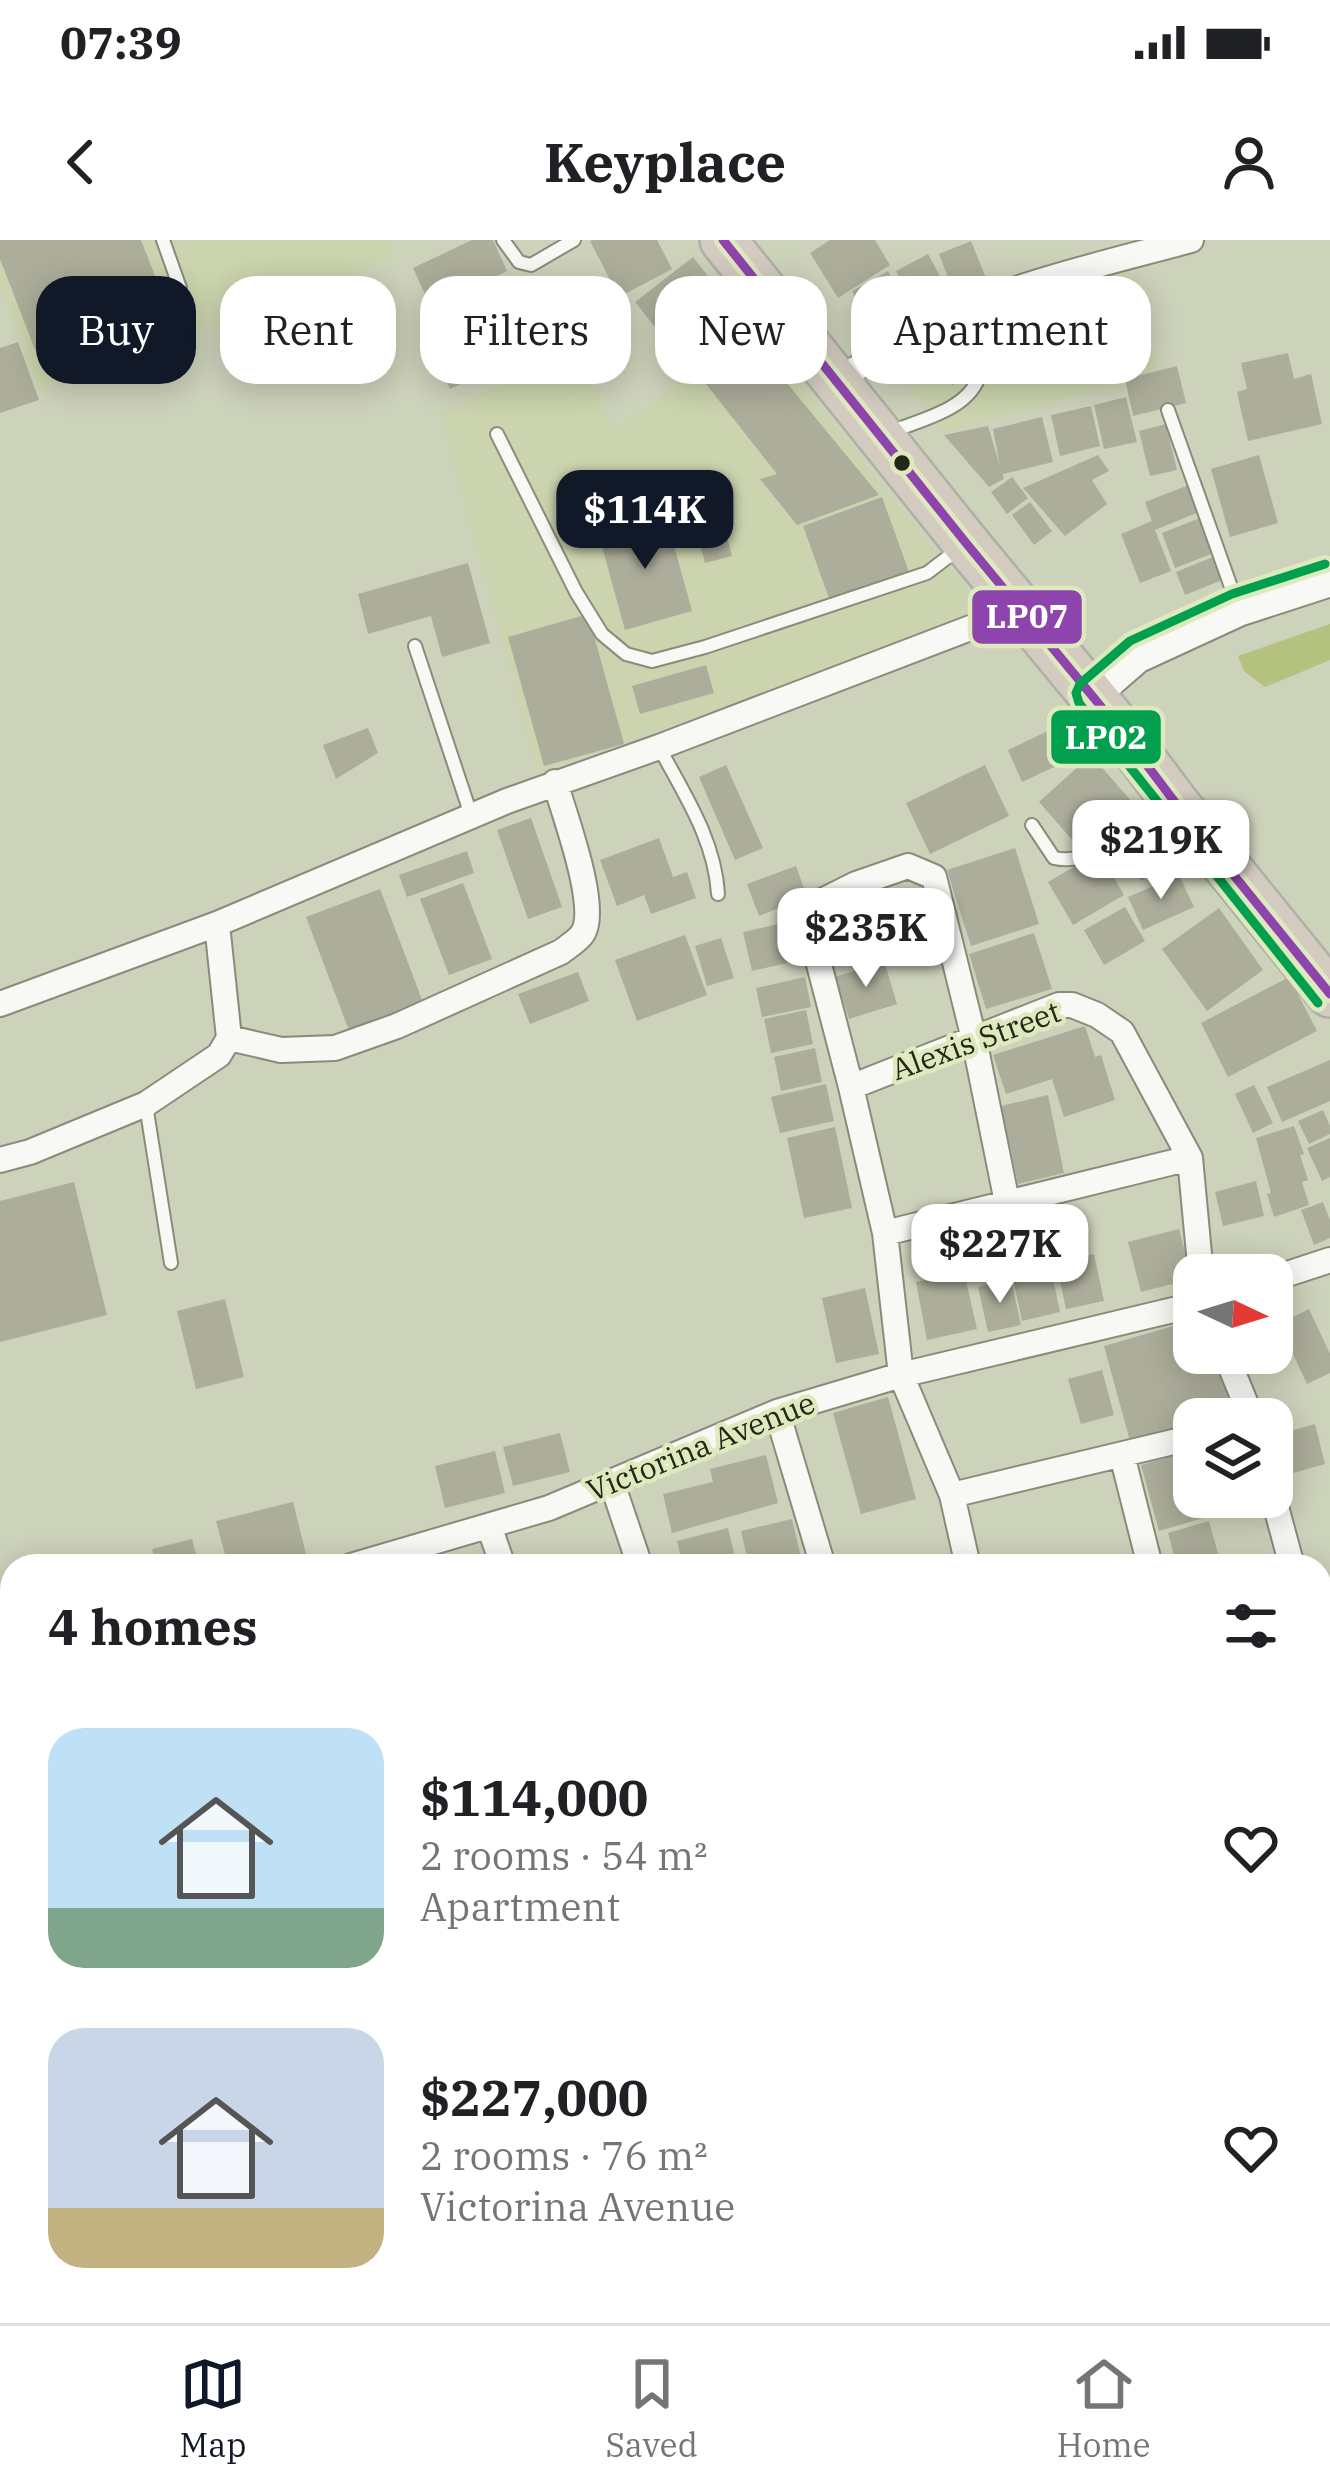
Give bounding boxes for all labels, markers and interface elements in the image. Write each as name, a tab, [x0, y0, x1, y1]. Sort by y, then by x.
text: 07:39	[60, 13, 182, 71]
text: Keyplace	[544, 127, 786, 197]
icon: back	[48, 129, 114, 195]
icon: person	[1216, 129, 1282, 195]
chip: Buy	[36, 276, 196, 384]
chip: Rent	[220, 276, 396, 384]
chip: Filters	[420, 276, 631, 384]
chip: New	[655, 276, 827, 384]
chip: Apartment	[851, 276, 1151, 384]
unlabelled marker	[891, 452, 913, 474]
pin: $114K	[561, 470, 729, 572]
text: $114K	[583, 483, 707, 534]
line badge: LP07	[970, 588, 1084, 646]
text: LP07	[986, 594, 1068, 637]
line badge: LP02	[1049, 708, 1163, 766]
text: LP02	[1065, 715, 1147, 758]
pin: $219K	[1077, 800, 1245, 902]
text: $219K	[1099, 813, 1223, 864]
pin: $235K	[782, 888, 950, 990]
text: $235K	[804, 901, 928, 952]
street label: Alexis Street	[886, 991, 1065, 1088]
pin: $227K	[916, 1204, 1084, 1306]
text: $227K	[938, 1217, 1062, 1268]
north arrow	[1173, 1254, 1293, 1374]
map controls	[1173, 1254, 1293, 1518]
street label: Victorina Avenue	[581, 1382, 820, 1509]
button: layers	[1173, 1398, 1293, 1518]
text: 4 homes	[48, 1593, 258, 1659]
icon: filters	[1218, 1593, 1284, 1659]
text: $114,000	[420, 1764, 648, 1830]
icon: home	[144, 1776, 288, 1920]
icon: heart	[1218, 1815, 1284, 1881]
text: 2 rooms · 54 m²	[420, 1830, 708, 1881]
text: Apartment	[420, 1881, 620, 1932]
text: $227,000	[420, 2064, 648, 2130]
icon: home	[144, 2076, 288, 2220]
icon: heart	[1218, 2115, 1284, 2181]
text: 2 rooms · 76 m²	[420, 2130, 708, 2181]
text: Victorina Avenue	[420, 2181, 735, 2232]
tab: Map	[179, 2351, 247, 2466]
tab: Saved	[605, 2351, 698, 2466]
tab: Home	[1057, 2351, 1151, 2466]

